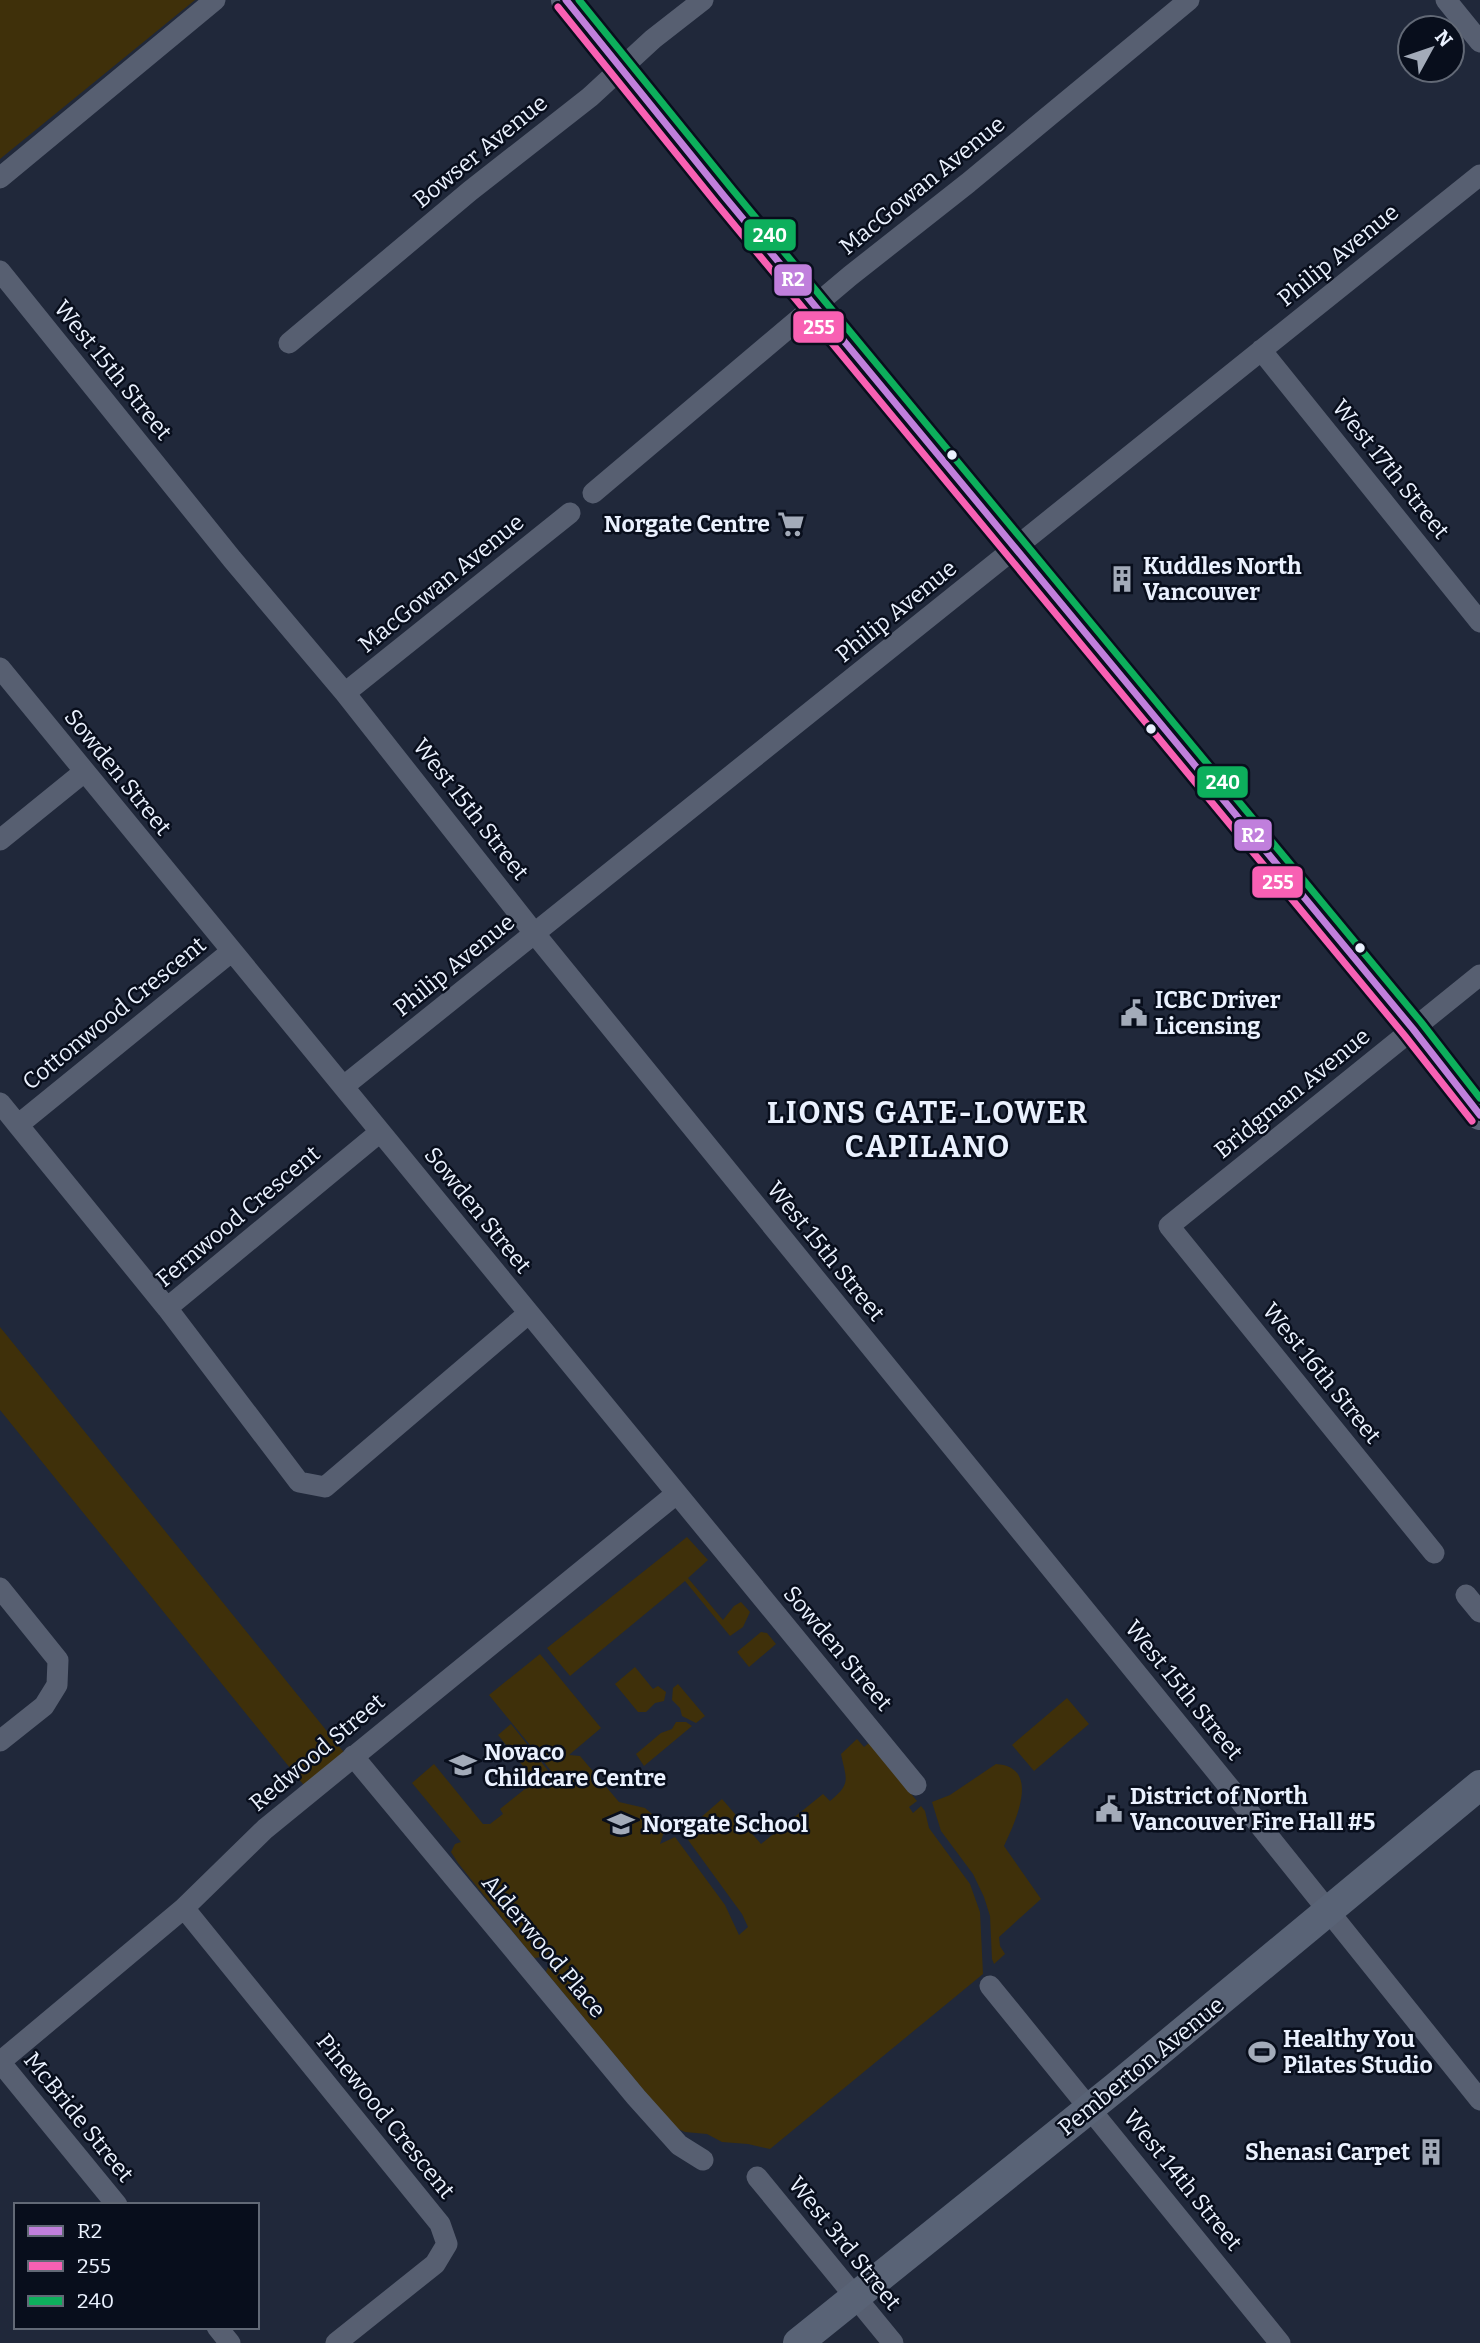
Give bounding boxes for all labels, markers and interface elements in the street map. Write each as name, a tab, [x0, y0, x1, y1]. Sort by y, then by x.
north arrow	[1396, 14, 1466, 84]
text: N	[1430, 25, 1457, 52]
street label: Bowser Avenue	[407, 88, 553, 214]
street label: MacGowan Avenue	[834, 110, 1010, 260]
street label: Philip Avenue	[1272, 198, 1404, 312]
line badge: 240	[743, 218, 797, 252]
text: 240	[753, 224, 787, 247]
line badge: R2	[773, 263, 813, 297]
text: R2	[781, 268, 805, 291]
street label: West 15th Street	[48, 294, 178, 446]
line badge: 255	[792, 310, 845, 344]
text: 255	[803, 316, 835, 339]
street label: West 17th Street	[1326, 394, 1456, 544]
unlabelled marker	[945, 448, 959, 462]
street label: MacGowan Avenue	[353, 508, 529, 658]
supermarket icon: Norgate Centre	[776, 509, 806, 539]
place label: Norgate Centre	[604, 510, 770, 538]
place label: Kuddles North Vancouver	[1143, 552, 1302, 606]
street label: Philip Avenue	[830, 554, 962, 668]
building icon: Kuddles North Vancouver	[1107, 564, 1137, 594]
street label: Sowden Street	[58, 703, 178, 841]
unlabelled marker	[1144, 722, 1158, 736]
street label: West 15th Street	[407, 733, 535, 885]
line badge: 240	[1196, 765, 1249, 799]
text: 240	[1206, 771, 1240, 794]
line badge: R2	[1233, 818, 1273, 852]
text: R2	[1241, 824, 1265, 847]
line badge: 255	[1251, 865, 1304, 899]
text: 255	[1262, 871, 1294, 894]
street label: Philip Avenue	[388, 908, 520, 1022]
street label: Cottonwood Crescent	[17, 930, 211, 1096]
unlabelled marker	[1353, 941, 1367, 955]
place label: ICBC Driver Licensing	[1155, 986, 1281, 1040]
public building icon: ICBC Driver Licensing	[1119, 998, 1149, 1028]
street label: Bridgman Avenue	[1209, 1022, 1375, 1164]
district label: LIONS GATE-LOWER CAPILANO	[767, 1095, 1089, 1165]
street label: Fernwood Crescent	[150, 1139, 326, 1293]
street label: Sowden Street	[418, 1141, 538, 1279]
street label: West 15th Street	[761, 1175, 891, 1327]
street label: West 16th Street	[1257, 1297, 1387, 1449]
street label: Sowden Street	[778, 1580, 898, 1716]
street label: West 15th Street	[1119, 1614, 1249, 1766]
street label: Redwood Street	[244, 1687, 390, 1817]
place label: Novaco Childcare Centre	[484, 1738, 666, 1792]
school or university icon: Novaco Childcare Centre	[448, 1750, 478, 1780]
place label: District of North Vancouver Fire Hall #5	[1130, 1782, 1375, 1836]
public building icon: District of North Vancouver Fire Hall #5	[1094, 1794, 1124, 1824]
school or university icon: Norgate School	[606, 1809, 636, 1839]
place label: Norgate School	[642, 1810, 808, 1838]
street label: Alderwood Place	[476, 1869, 612, 2023]
street label: Pemberton Avenue	[1052, 1991, 1230, 2141]
place label: Healthy You Pilates Studio	[1283, 2025, 1433, 2079]
street label: Pinewood Crescent	[311, 2028, 461, 2204]
sports icon: Healthy You Pilates Studio	[1247, 2037, 1277, 2067]
street label: McBride Street	[18, 2046, 140, 2188]
street label: West 14th Street	[1118, 2104, 1248, 2256]
building icon: Shenasi Carpet	[1416, 2137, 1446, 2167]
place label: Shenasi Carpet	[1245, 2138, 1410, 2166]
street label: West 3rd Street	[783, 2171, 907, 2315]
legend	[14, 2203, 259, 2329]
text: R2	[77, 2218, 102, 2244]
text: 255	[77, 2253, 111, 2279]
text: 240	[77, 2288, 114, 2314]

